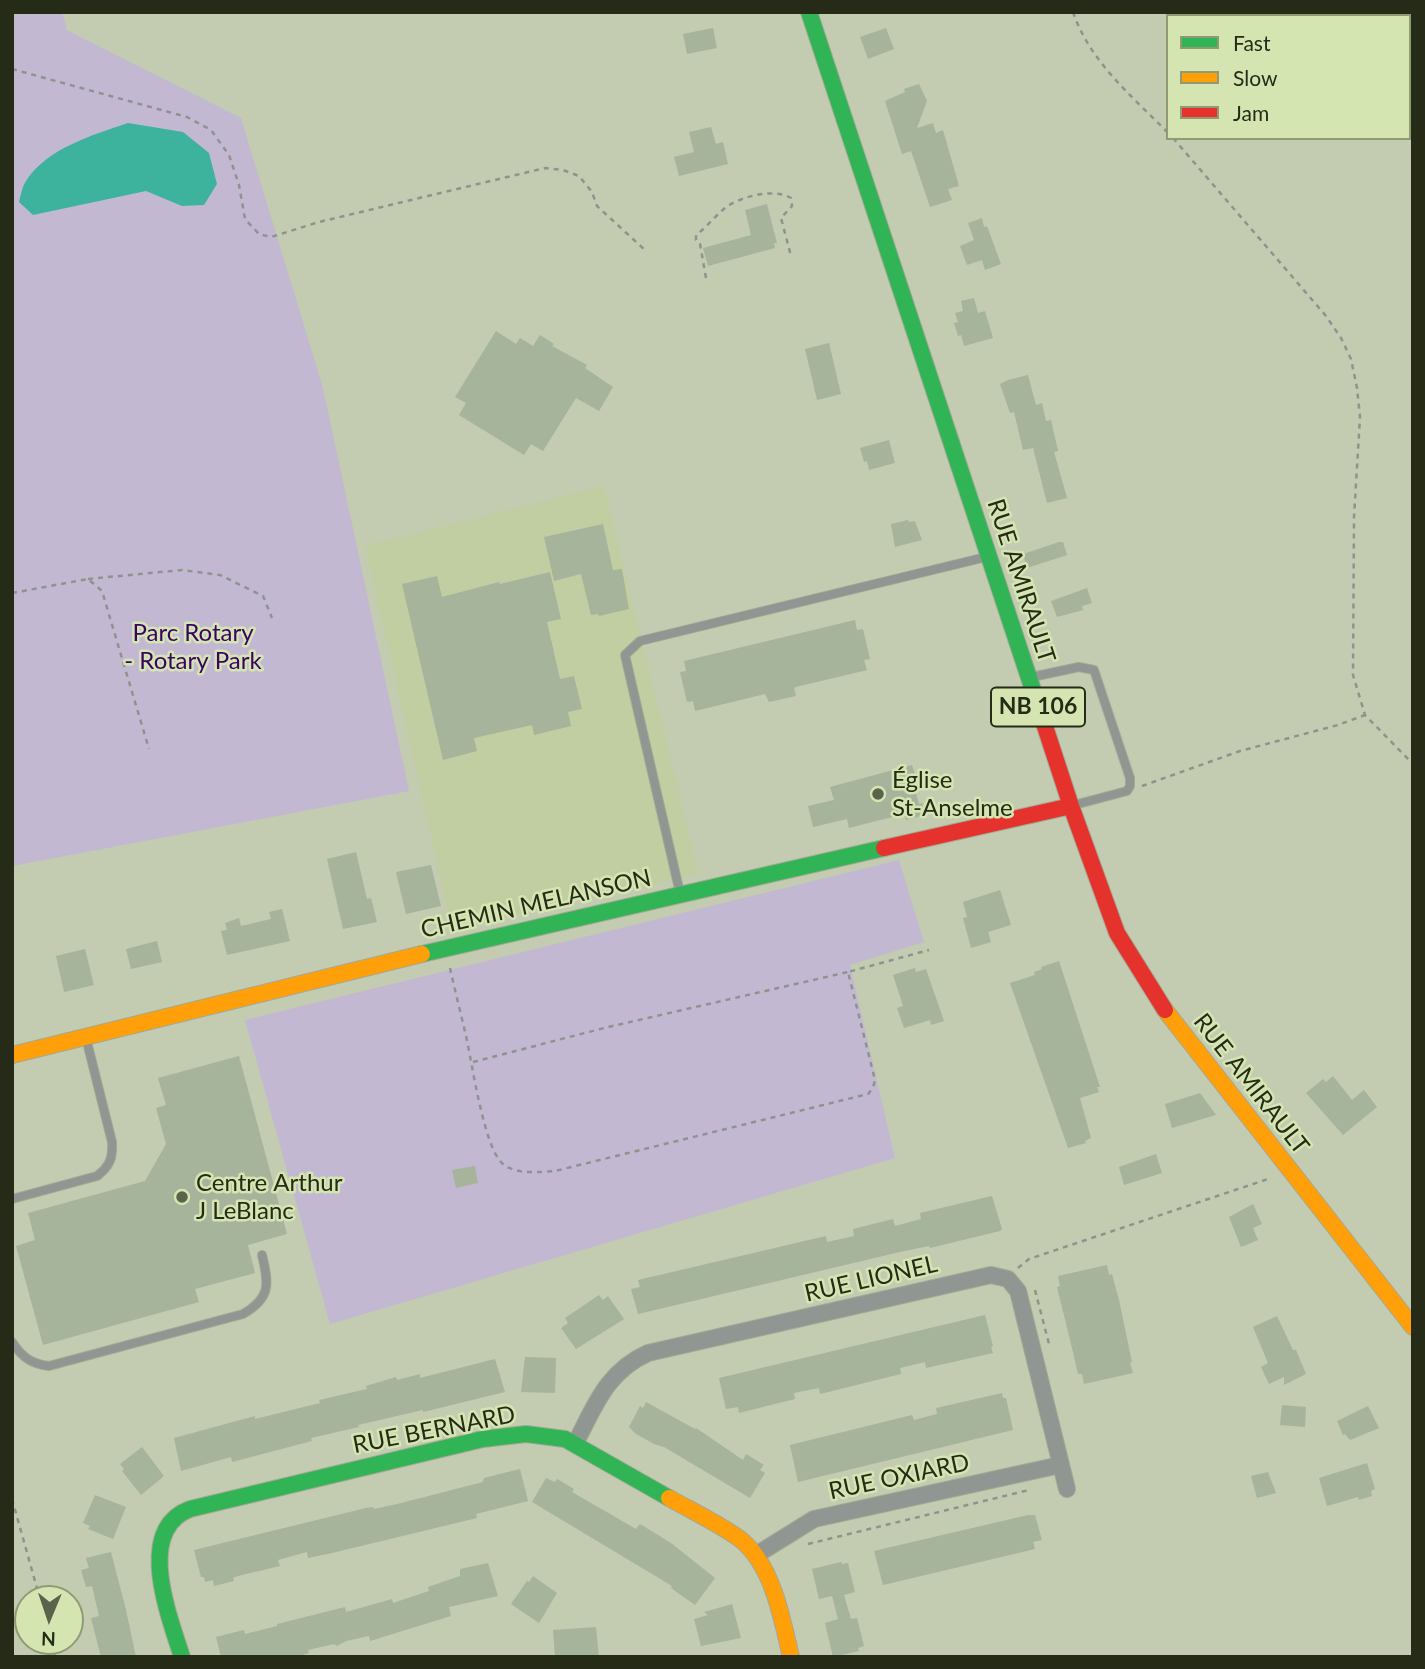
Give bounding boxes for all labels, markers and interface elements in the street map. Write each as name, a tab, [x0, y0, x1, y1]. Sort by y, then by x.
legend	[1166, 14, 1411, 140]
text: Fast	[1233, 30, 1270, 55]
text: Slow	[1233, 65, 1277, 90]
text: Jam	[1233, 100, 1269, 125]
street label: RUE AMIRAULT	[981, 495, 1061, 667]
park label: Parc Rotary - Rotary Park	[124, 619, 262, 675]
road number: NB 106	[991, 688, 1085, 726]
place label: Église St-Anselme	[892, 766, 1013, 822]
marker: Église St-Anselme	[870, 786, 886, 802]
street label: CHEMIN MELANSON	[418, 864, 654, 944]
street label: RUE AMIRAULT	[1187, 1008, 1315, 1160]
place label: Centre Arthur J LeBlanc	[196, 1169, 342, 1225]
marker: Centre Arthur J LeBlanc	[174, 1189, 190, 1205]
street label: RUE LIONEL	[802, 1250, 940, 1308]
street label: RUE BERNARD	[350, 1400, 518, 1460]
street label: RUE OXIARD	[826, 1448, 972, 1506]
north arrow	[14, 1585, 84, 1655]
text: N	[41, 1628, 56, 1651]

